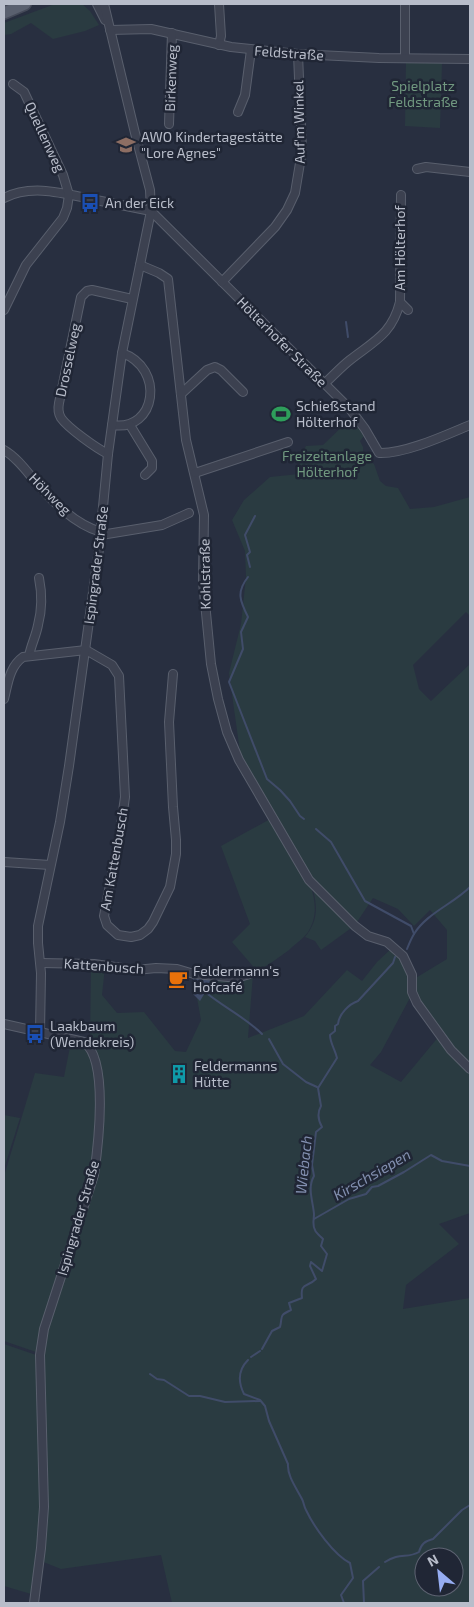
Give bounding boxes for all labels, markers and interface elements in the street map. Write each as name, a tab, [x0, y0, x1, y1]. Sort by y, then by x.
street label: Feldstraße	[254, 42, 324, 63]
street label: Birkenweg	[161, 44, 180, 112]
park label: Spielplatz Feldstraße	[388, 77, 458, 110]
street label: Auf'm Winkel	[289, 79, 308, 164]
street label: Quellenweg	[22, 99, 69, 175]
place label: AWO Kindertagestätte "Lore Agnes"	[141, 128, 283, 161]
school or university icon: AWO Kindertagestätte "Lore Agnes"	[115, 134, 137, 156]
bus stop icon: An der Eick	[79, 192, 101, 214]
place label: An der Eick	[105, 194, 174, 211]
street label: Am Hölterhof	[391, 205, 408, 291]
street label: Hölterhofer Straße	[234, 293, 331, 390]
street label: Drosselweg	[51, 321, 84, 398]
place label: Schießstand Hölterhof	[296, 397, 376, 430]
sports icon: Schießstand Hölterhof	[270, 403, 292, 425]
park label: Freizeitanlage Hölterhof	[282, 447, 372, 480]
street label: Höhweg	[26, 469, 75, 518]
street label: Ispingrader Straße	[80, 505, 111, 625]
street label: Kohlstraße	[195, 538, 214, 610]
street label: Am Kattenbusch	[96, 806, 131, 912]
street label: Kattenbusch	[63, 954, 145, 977]
place label: Feldermann's Hofcafé	[193, 962, 279, 995]
cafe icon: Feldermann's Hofcafé	[167, 968, 189, 990]
place label: Laakbaum (Wendekreis)	[50, 1017, 134, 1050]
bus stop icon: Laakbaum (Wendekreis)	[24, 1023, 46, 1045]
place label: Feldermanns Hütte	[194, 1057, 277, 1090]
building icon: Feldermanns Hütte	[168, 1063, 190, 1085]
water label: Wiebach	[291, 1135, 315, 1195]
water label: Kirschsiepen	[329, 1145, 414, 1204]
street label: Ispingrader Straße	[53, 1158, 102, 1277]
north arrow	[414, 1547, 464, 1597]
text: N	[424, 1550, 441, 1570]

